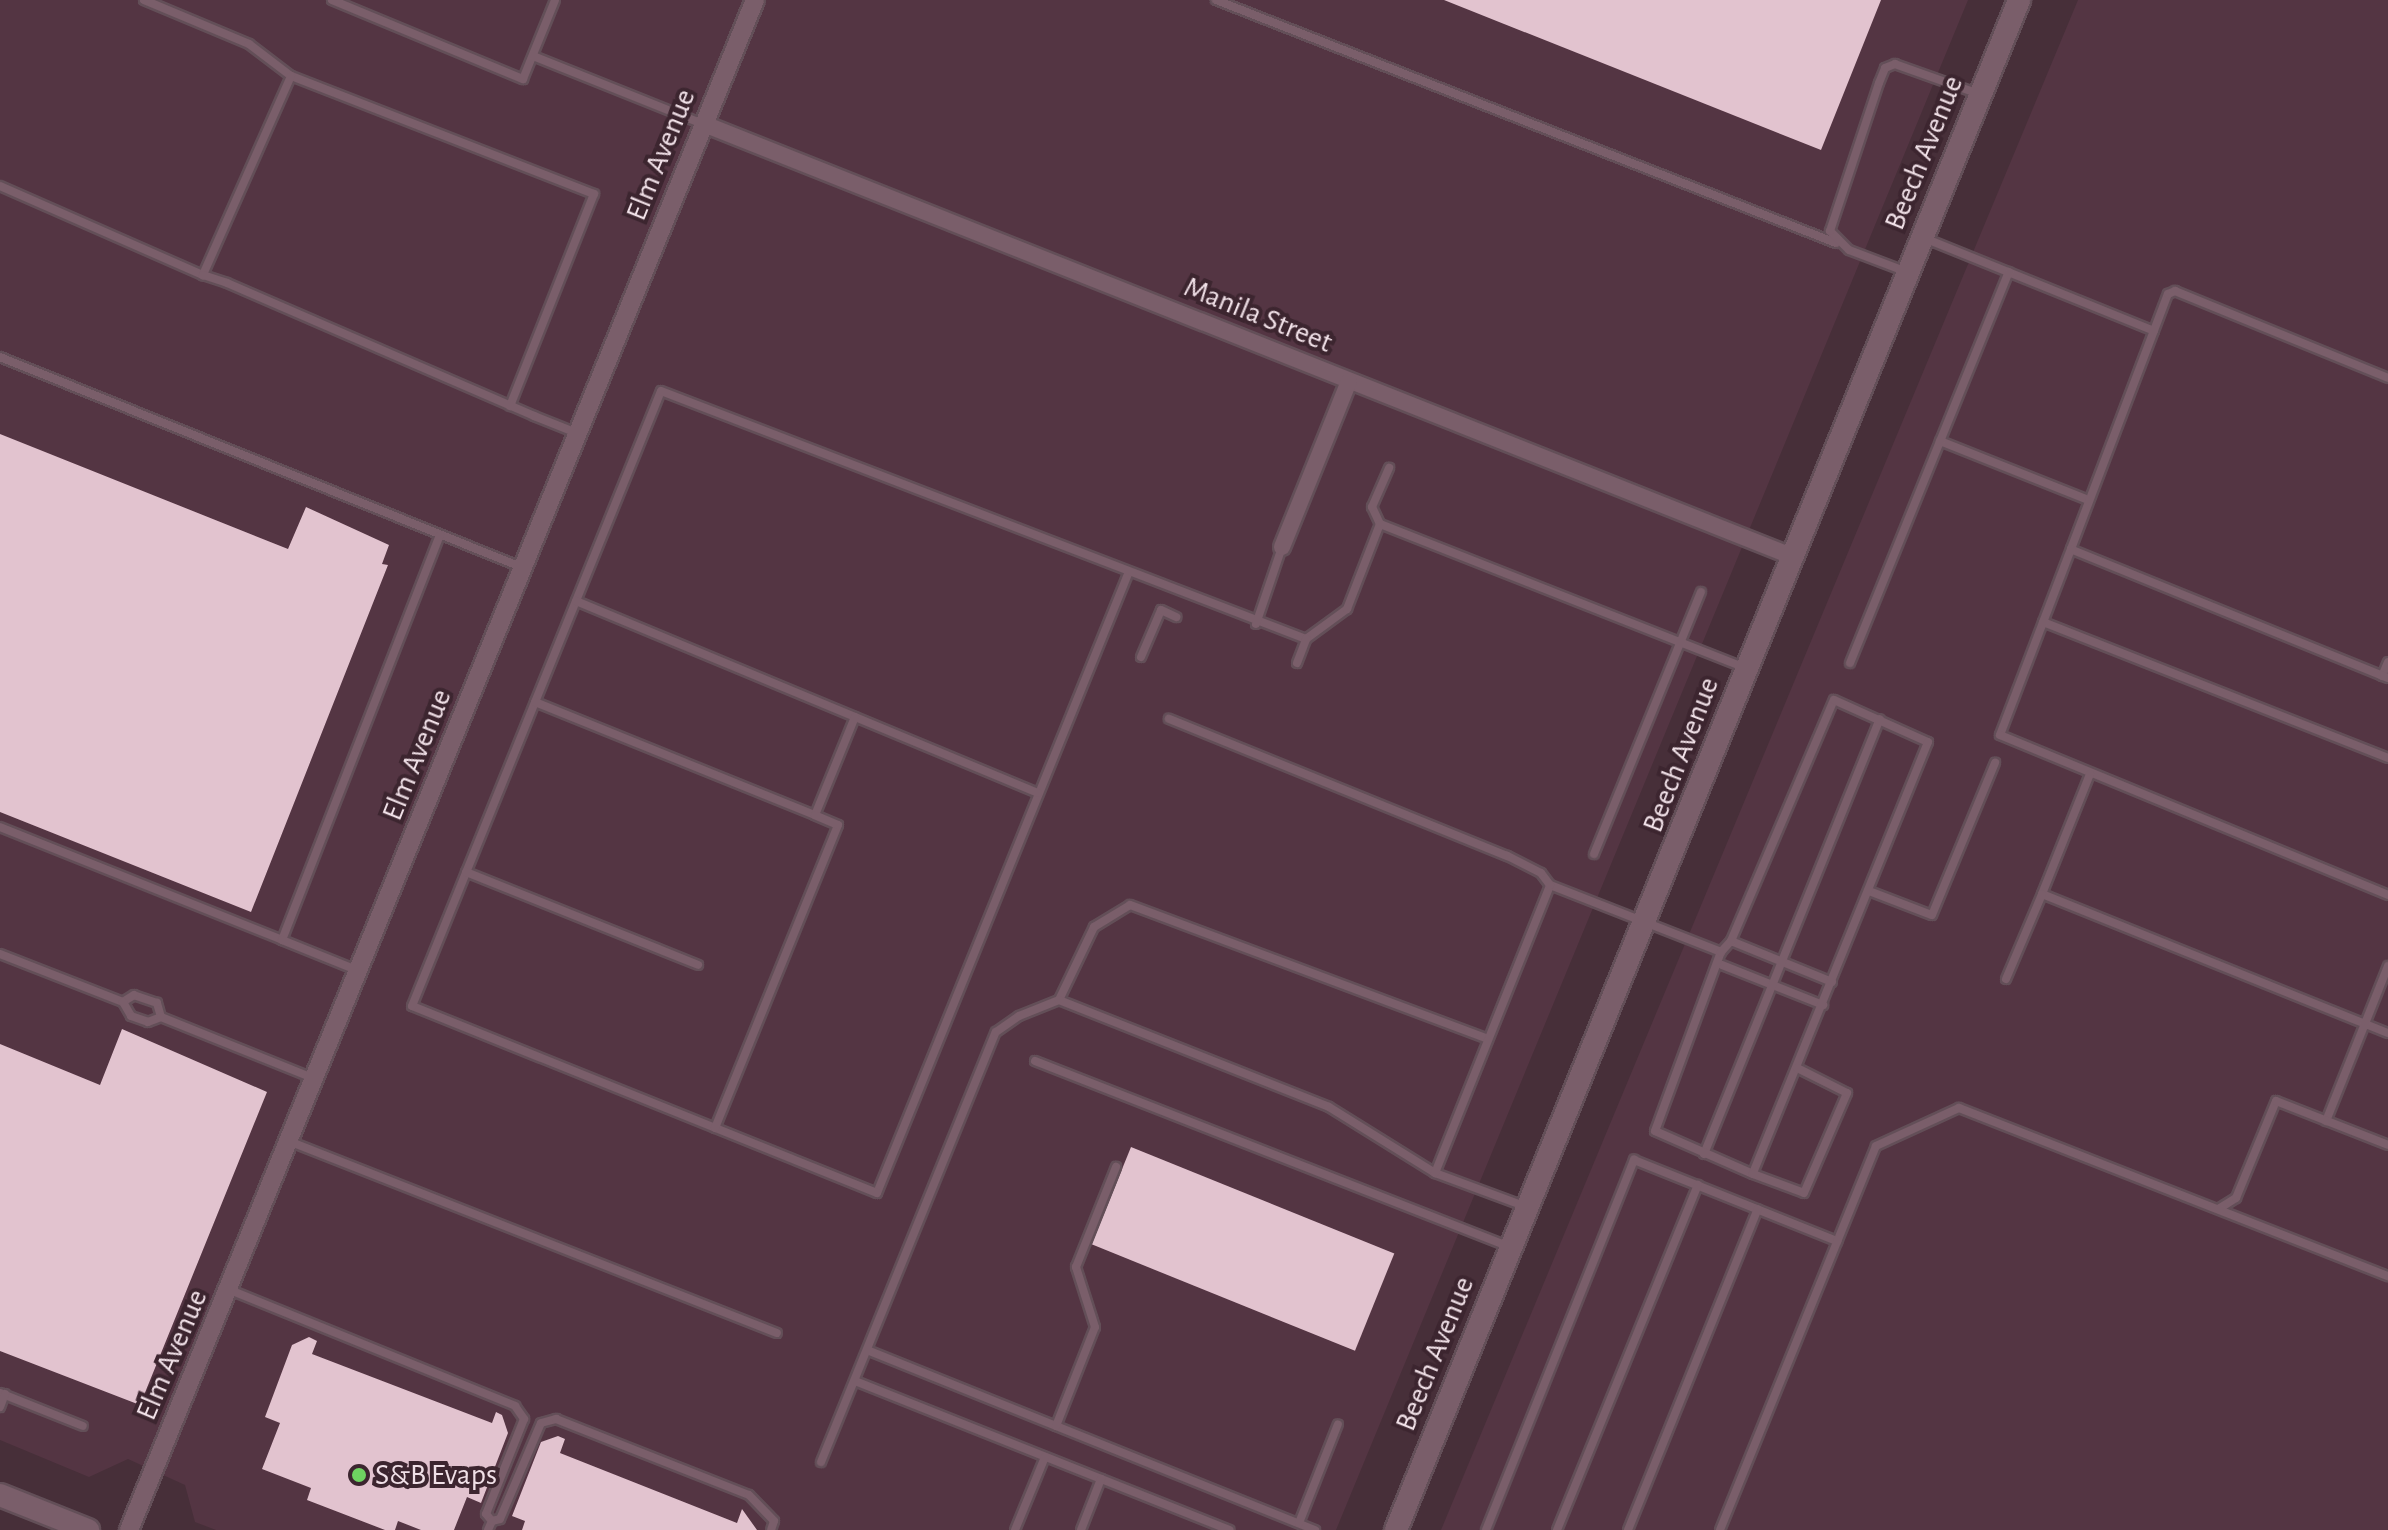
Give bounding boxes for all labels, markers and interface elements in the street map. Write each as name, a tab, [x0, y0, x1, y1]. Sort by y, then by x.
street label: Beech Avenue	[1877, 71, 1971, 235]
street label: Elm Avenue	[618, 84, 704, 226]
street label: Manila Street	[1179, 269, 1337, 361]
street label: Beech Avenue	[1635, 672, 1727, 838]
street label: Elm Avenue	[374, 684, 460, 826]
street label: Beech Avenue	[1388, 1272, 1482, 1436]
street label: Elm Avenue	[128, 1284, 216, 1426]
place label: S&B Evaps	[375, 1457, 497, 1493]
marker: S&B Evaps	[350, 1466, 368, 1484]

